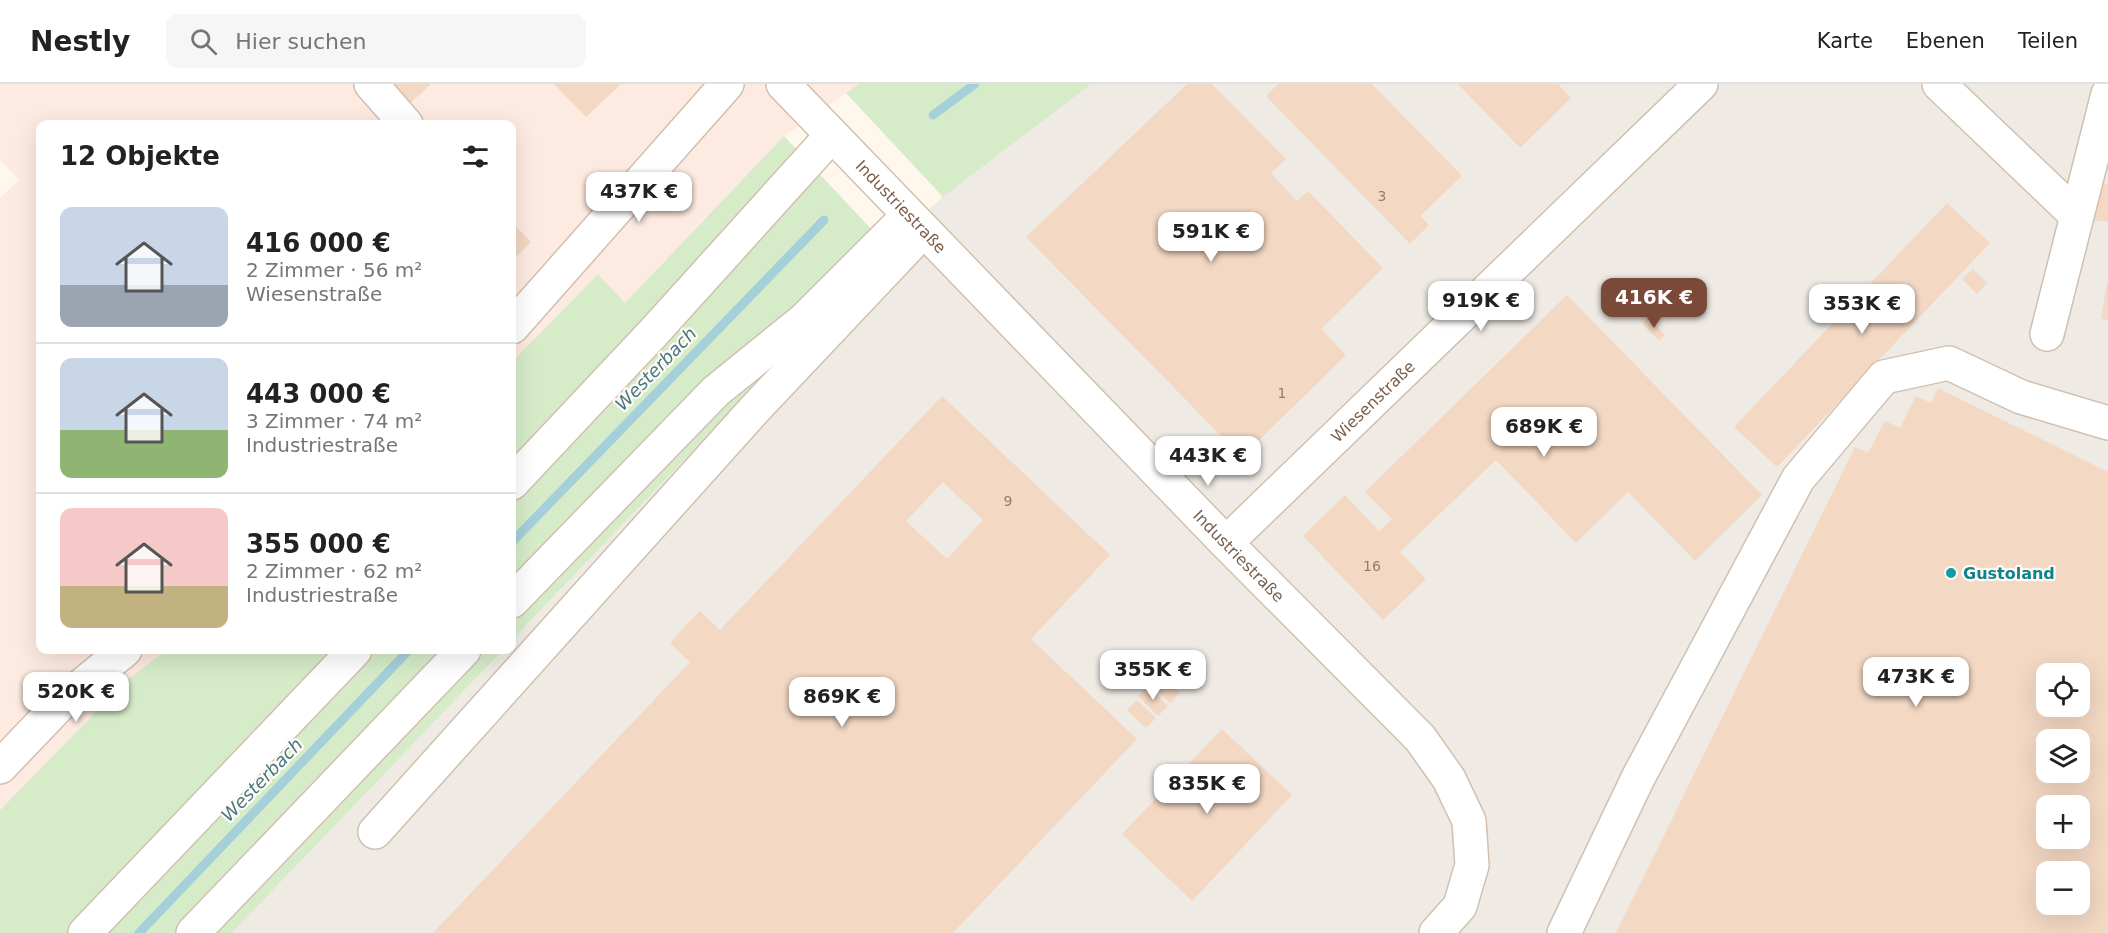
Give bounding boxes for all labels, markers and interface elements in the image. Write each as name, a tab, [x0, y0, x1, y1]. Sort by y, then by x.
search box	[166, 14, 586, 68]
text: Nestly	[30, 25, 130, 58]
icon: search	[187, 25, 220, 58]
text: Hier suchen	[235, 29, 366, 54]
text: Karte	[1817, 29, 1873, 53]
text: Ebenen	[1906, 29, 1985, 53]
text: Teilen	[2018, 29, 2078, 53]
icon: filters	[459, 140, 492, 173]
text: 12 Objekte	[60, 141, 220, 171]
street label: Industriestraße	[852, 156, 950, 257]
pin: 437K €	[590, 172, 688, 223]
text: 437K €	[600, 179, 678, 203]
house number: 3	[1378, 188, 1386, 204]
pin: 591K €	[1162, 212, 1260, 263]
text: 591K €	[1172, 219, 1250, 243]
text: 416 000 €	[246, 228, 391, 258]
icon: home	[108, 231, 180, 303]
text: 2 Zimmer · 56 m²	[246, 258, 422, 282]
pin: 416K €	[1605, 278, 1703, 329]
pin: 919K €	[1432, 281, 1530, 332]
text: Wiesenstraße	[246, 282, 382, 306]
pin: 353K €	[1813, 284, 1911, 335]
text: 416K €	[1615, 285, 1693, 309]
text: 919K €	[1442, 288, 1520, 312]
text: 353K €	[1823, 291, 1901, 315]
water label: Westerbach	[611, 323, 701, 415]
street label: Wiesenstraße	[1327, 357, 1419, 446]
text: 443 000 €	[246, 379, 391, 409]
icon: home	[108, 382, 180, 454]
house number: 1	[1278, 385, 1286, 401]
pin: 689K €	[1495, 407, 1593, 458]
text: 3 Zimmer · 74 m²	[246, 409, 422, 433]
text: 689K €	[1505, 414, 1583, 438]
text: Industriestraße	[246, 433, 398, 457]
pin: 443K €	[1159, 436, 1257, 487]
text: 443K €	[1169, 443, 1247, 467]
house number: 9	[1004, 493, 1012, 509]
street label: Industriestraße	[1189, 506, 1288, 606]
text: 355 000 €	[246, 529, 391, 559]
icon: home	[108, 532, 180, 604]
house number: 16	[1363, 558, 1381, 574]
text: 2 Zimmer · 62 m²	[246, 559, 422, 583]
place label: Gustoland	[1963, 564, 2055, 583]
marker: Gustoland	[1944, 566, 1958, 580]
text: Industriestraße	[246, 583, 398, 607]
pin: 355K €	[1104, 650, 1202, 701]
text: 355K €	[1114, 657, 1192, 681]
pin: 473K €	[1867, 657, 1965, 708]
map controls	[2036, 663, 2090, 915]
button: locate	[2036, 663, 2090, 717]
text: 473K €	[1877, 664, 1955, 688]
pin: 520K €	[27, 672, 125, 723]
pin: 869K €	[793, 677, 891, 728]
text: 520K €	[37, 679, 115, 703]
text: 869K €	[803, 684, 881, 708]
button: layers	[2036, 729, 2090, 783]
water label: Westerbach	[217, 734, 307, 826]
pin: 835K €	[1158, 764, 1256, 815]
text: 835K €	[1168, 771, 1246, 795]
button: +	[2036, 795, 2090, 849]
button: −	[2036, 861, 2090, 915]

